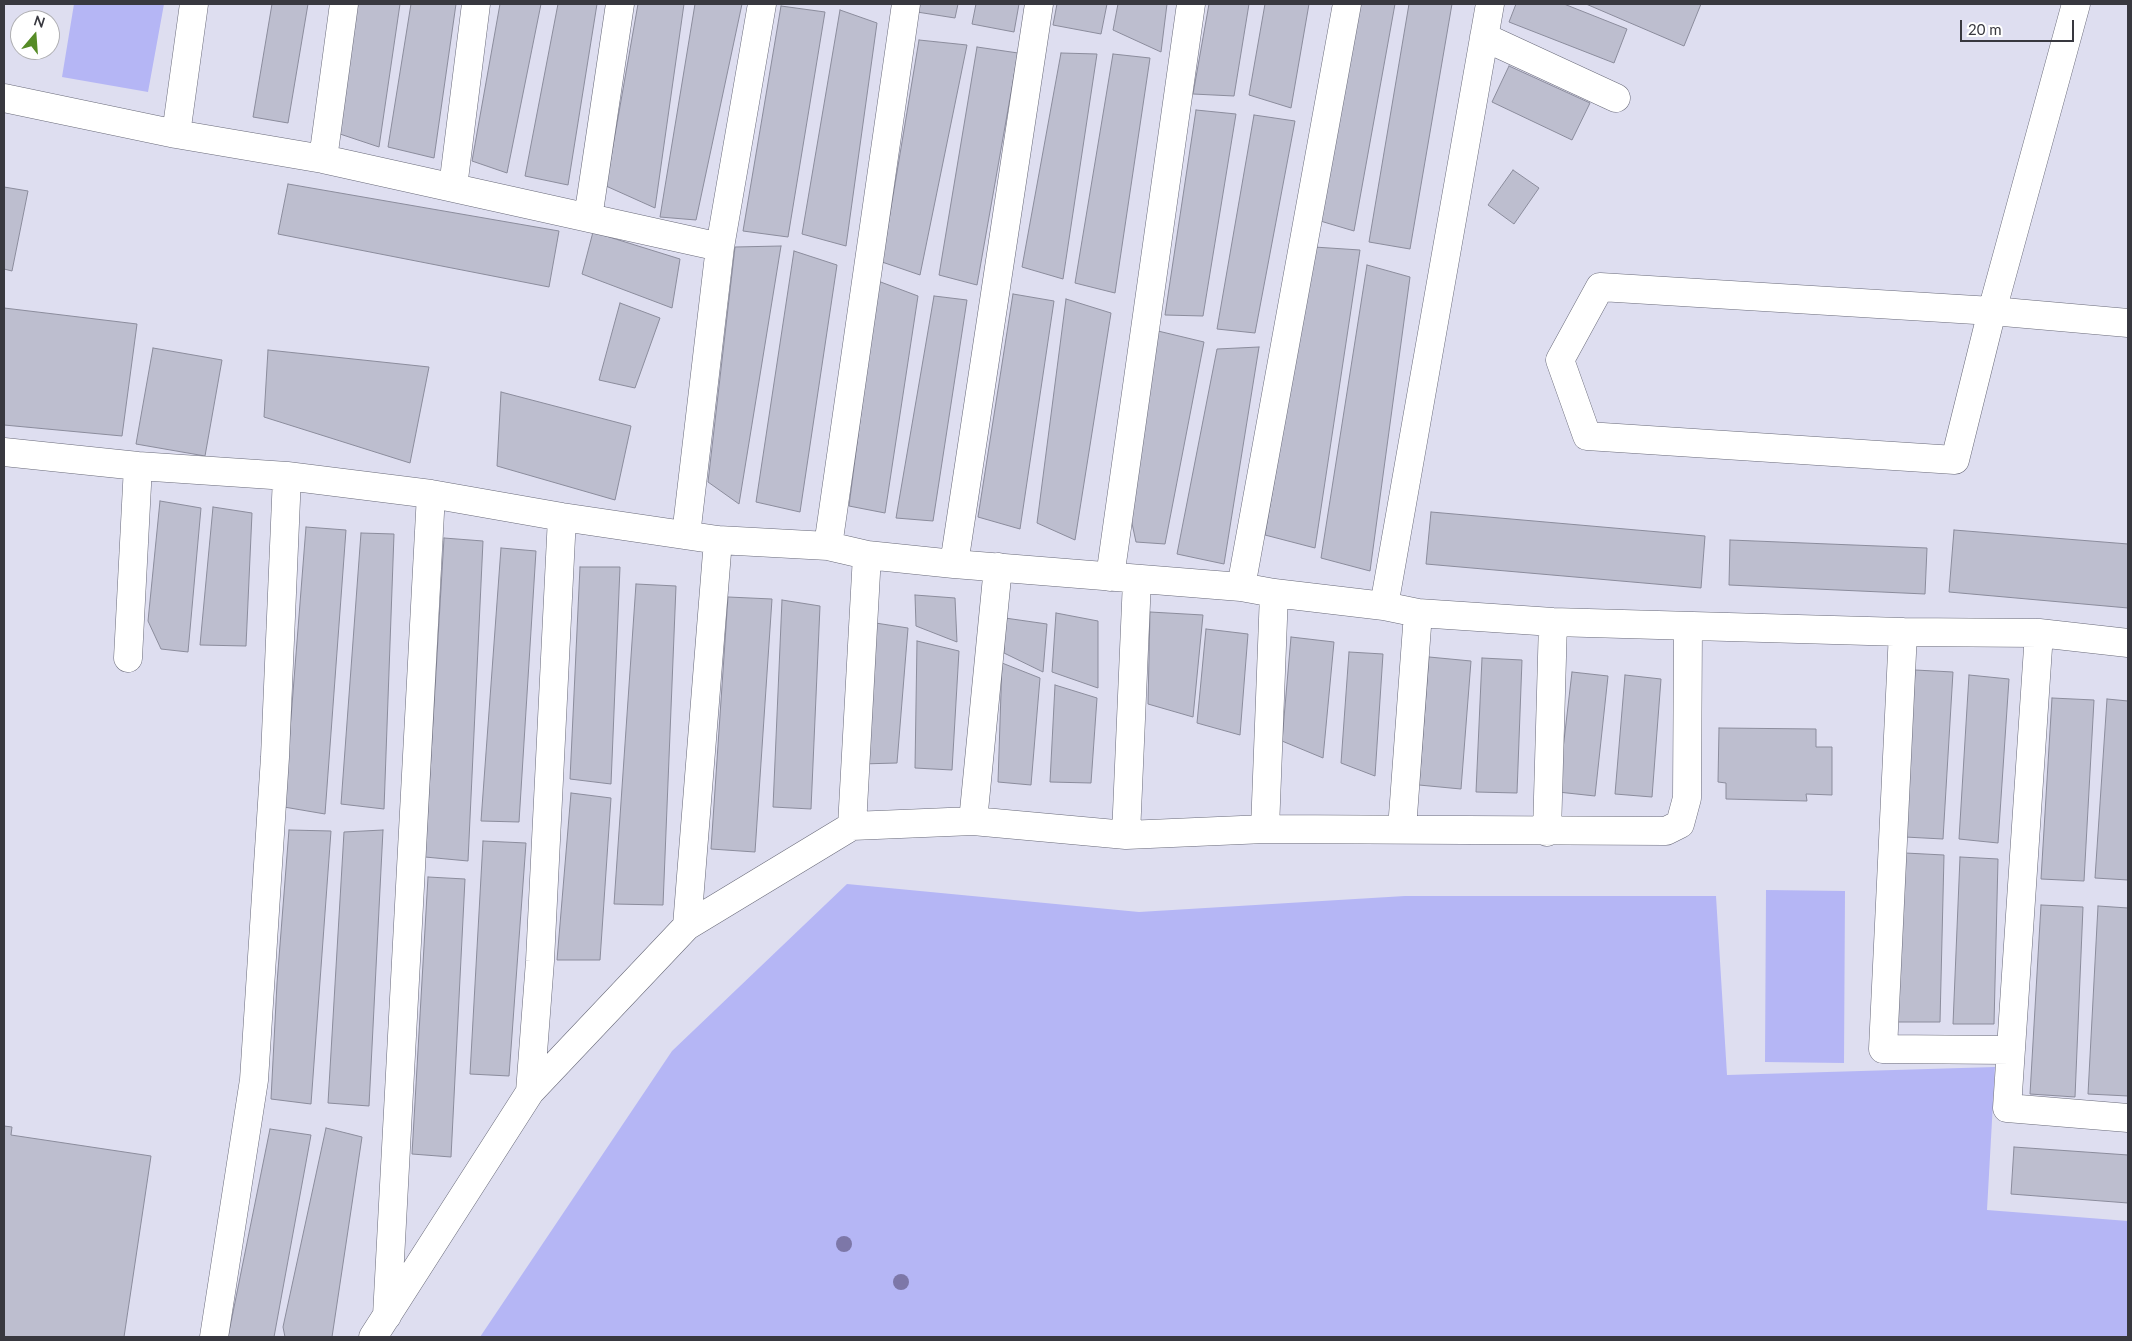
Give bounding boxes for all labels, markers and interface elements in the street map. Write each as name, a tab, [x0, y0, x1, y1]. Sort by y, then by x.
north arrow	[10, 10, 60, 60]
scale bar	[1962, 10, 2076, 42]
text: N	[32, 11, 47, 31]
text: 20 m	[1968, 20, 2002, 38]

